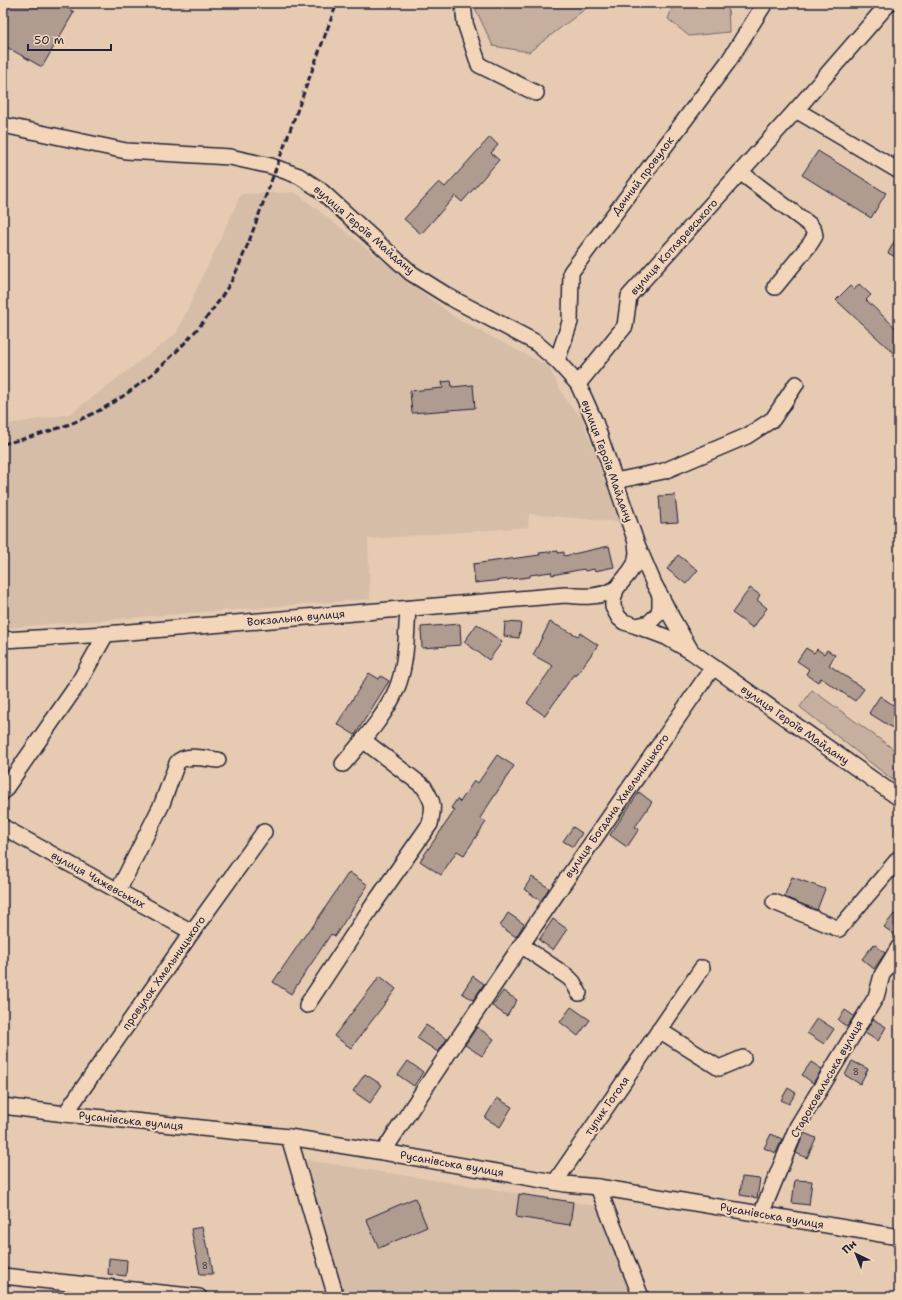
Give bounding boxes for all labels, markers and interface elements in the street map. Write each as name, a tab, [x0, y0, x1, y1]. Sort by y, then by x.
scale bar	[28, 26, 111, 52]
text: 50 m	[34, 32, 64, 48]
street label: Дачний провулок	[608, 133, 678, 218]
street label: вулиця Героїв Майдану	[310, 182, 418, 278]
street label: вулиця Котляревського	[627, 195, 721, 298]
street label: вулиця Героїв Майдану	[578, 398, 636, 524]
street label: Вокзальна вулиця	[246, 606, 346, 630]
street label: вулиця Героїв Майдану	[738, 682, 852, 768]
street label: вулиця Богдана Хмельницького	[561, 731, 673, 881]
street label: вулиця Чижевських	[48, 848, 148, 912]
street label: провулок Хмельницького	[119, 913, 209, 1033]
street label: Староковальська вулиця	[787, 1018, 867, 1140]
house number: 8	[853, 1066, 859, 1078]
street label: тупик Гоголя	[581, 1073, 633, 1139]
street label: Русанівська вулиця	[78, 1108, 184, 1134]
street label: Русанівська вулиця	[399, 1147, 505, 1181]
street label: Русанівська вулиця	[719, 1199, 825, 1233]
north arrow	[836, 1234, 876, 1274]
text: Пн	[839, 1237, 860, 1257]
house number: 8	[202, 1260, 208, 1272]

